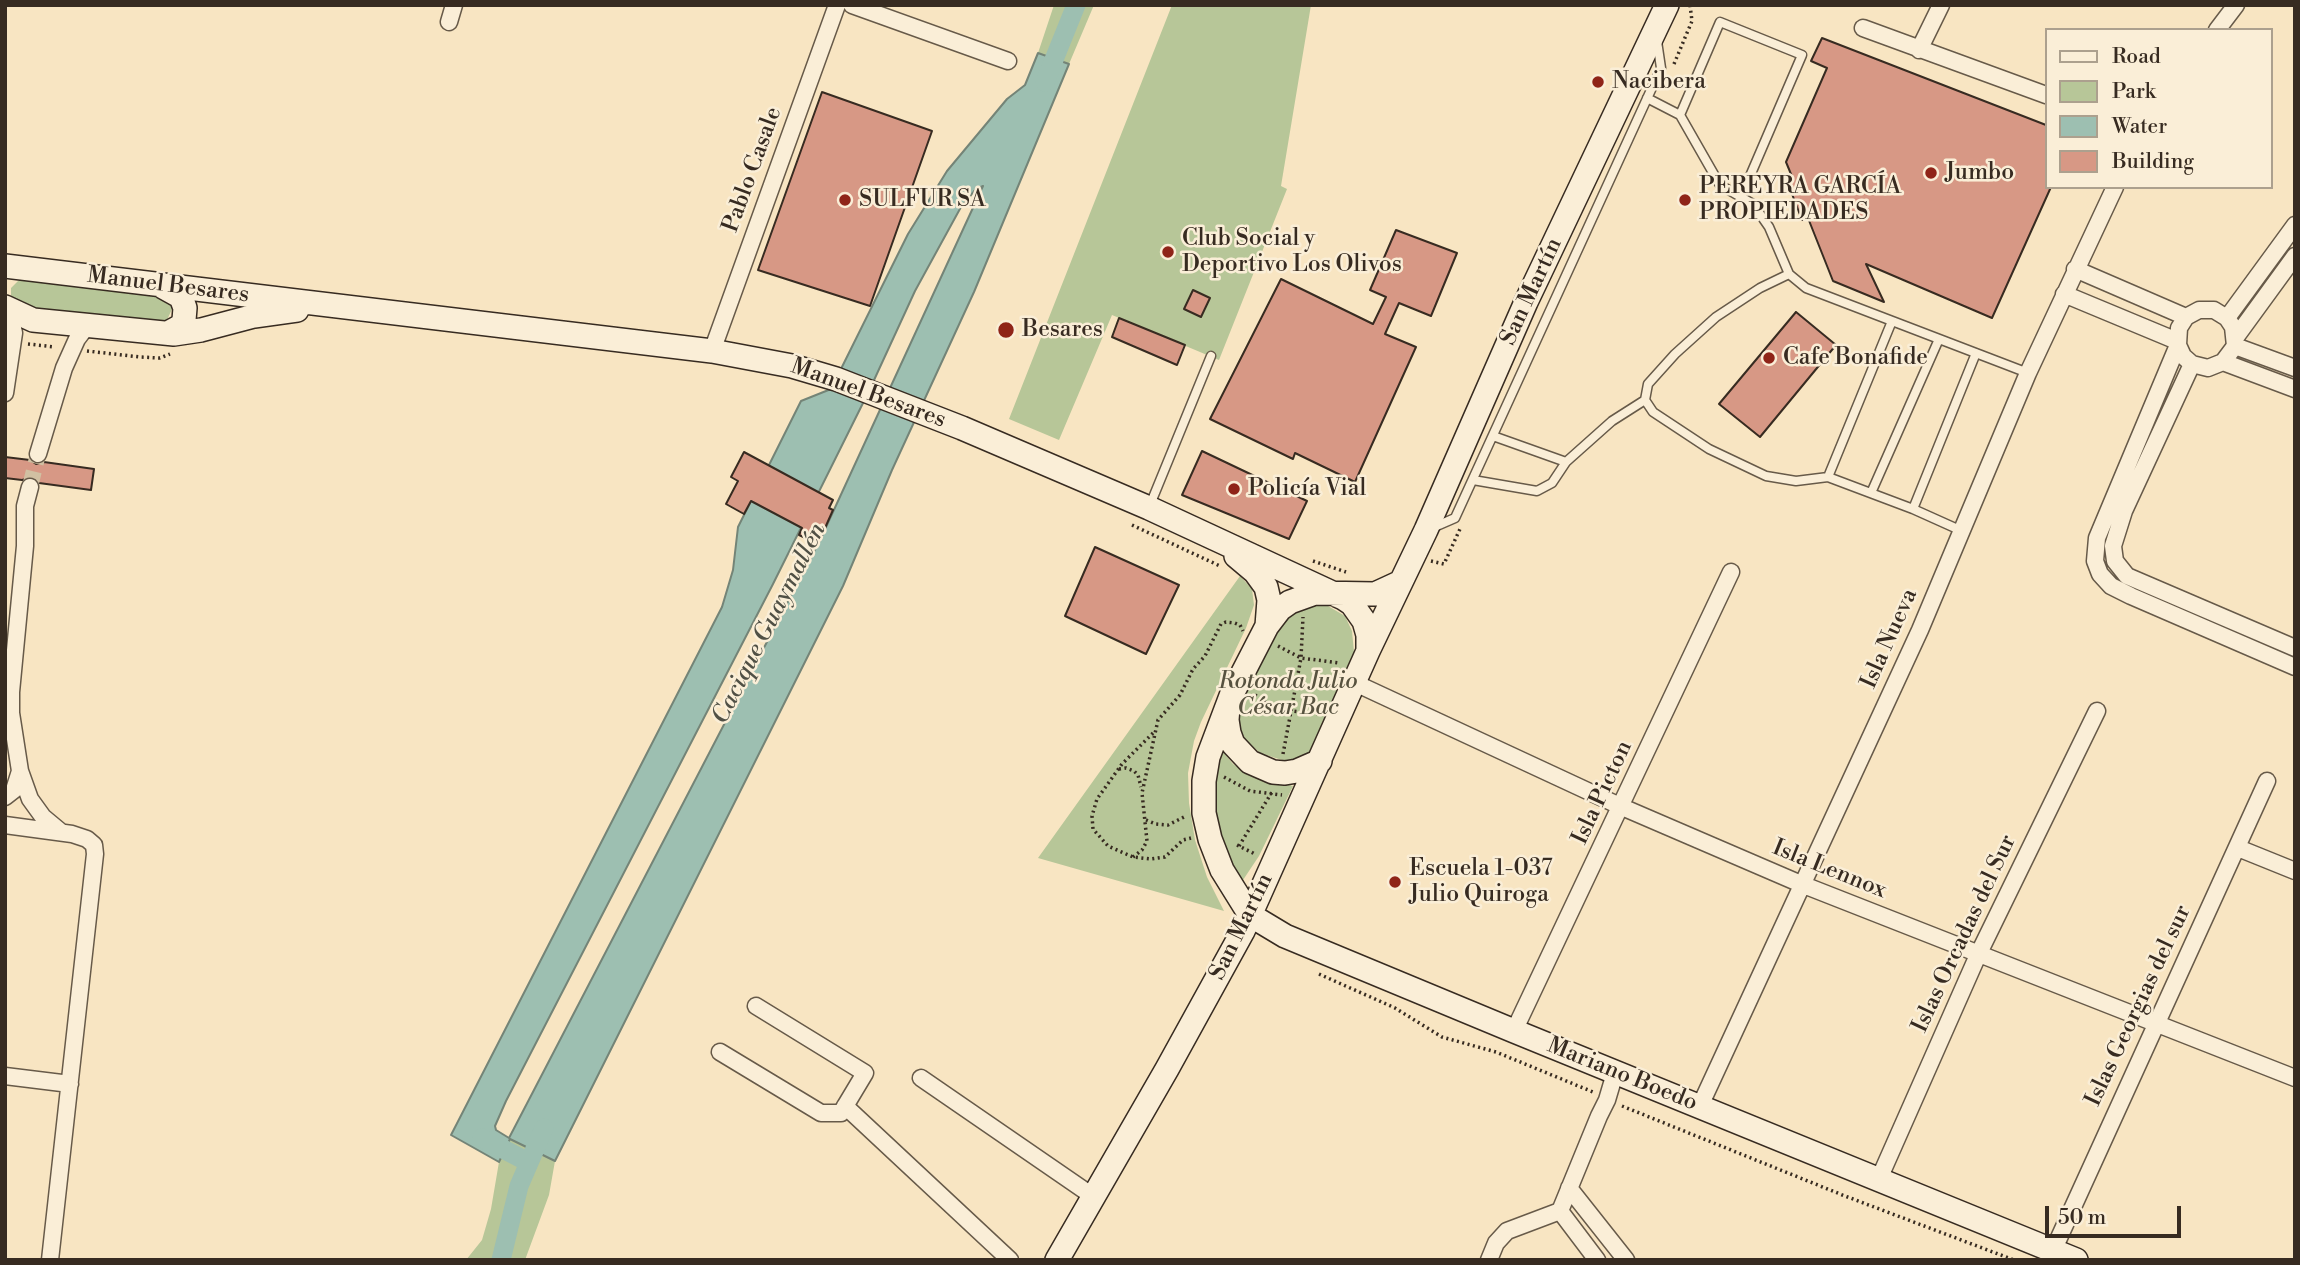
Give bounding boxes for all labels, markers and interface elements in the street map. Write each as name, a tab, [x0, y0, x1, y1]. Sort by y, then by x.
legend	[2044, 28, 2272, 189]
text: Road	[2112, 44, 2161, 70]
place label: Nacibera	[1612, 68, 1706, 96]
marker: Nacibera	[1590, 74, 1606, 90]
text: Park	[2112, 79, 2156, 105]
street label: Pablo Casale	[718, 104, 788, 236]
text: Water	[2112, 114, 2167, 140]
text: Building	[2112, 149, 2194, 175]
place label: Jumbo	[1945, 159, 2014, 187]
marker: Jumbo	[1923, 165, 1939, 181]
place label: PEREYRA GARCÍA PROPIEDADES	[1699, 173, 1901, 227]
place label: SULFUR SA	[859, 186, 986, 214]
marker: SULFUR SA	[837, 192, 853, 208]
marker: PEREYRA GARCÍA PROPIEDADES	[1677, 192, 1693, 208]
place label: Club Social y Deportivo Los Olivos	[1182, 225, 1402, 279]
street label: San Martín	[1495, 234, 1569, 350]
marker: Club Social y Deportivo Los Olivos	[1160, 244, 1176, 260]
street label: Manuel Besares	[85, 262, 251, 310]
place label: Besares	[1022, 316, 1103, 344]
marker: Besares	[996, 320, 1016, 340]
place label: Cafe Bonafide	[1783, 344, 1928, 372]
marker: Cafe Bonafide	[1761, 350, 1777, 366]
street label: Manuel Besares	[787, 353, 949, 435]
place label: Policía Vial	[1248, 475, 1366, 503]
marker: Policía Vial	[1226, 481, 1242, 497]
water label: Cacique Guaymallén	[707, 519, 833, 729]
street label: Isla Nueva	[1856, 585, 1924, 693]
park label: Rotonda Julio César Bac	[1219, 668, 1357, 722]
street label: Isla Picton	[1567, 737, 1639, 849]
street label: Islas Orcadas del Sur	[1907, 831, 2023, 1037]
street label: Isla Lennox	[1768, 835, 1890, 905]
place label: Escuela 1-037 Julio Quiroga	[1409, 855, 1553, 909]
street label: San Martín	[1204, 869, 1280, 985]
marker: Escuela 1-037 Julio Quiroga	[1387, 874, 1403, 890]
street label: Islas Georgias del sur	[2080, 901, 2198, 1111]
street label: Mariano Boedo	[1543, 1032, 1701, 1118]
scale bar	[2048, 1192, 2184, 1236]
text: 50 m	[2058, 1205, 2106, 1231]

